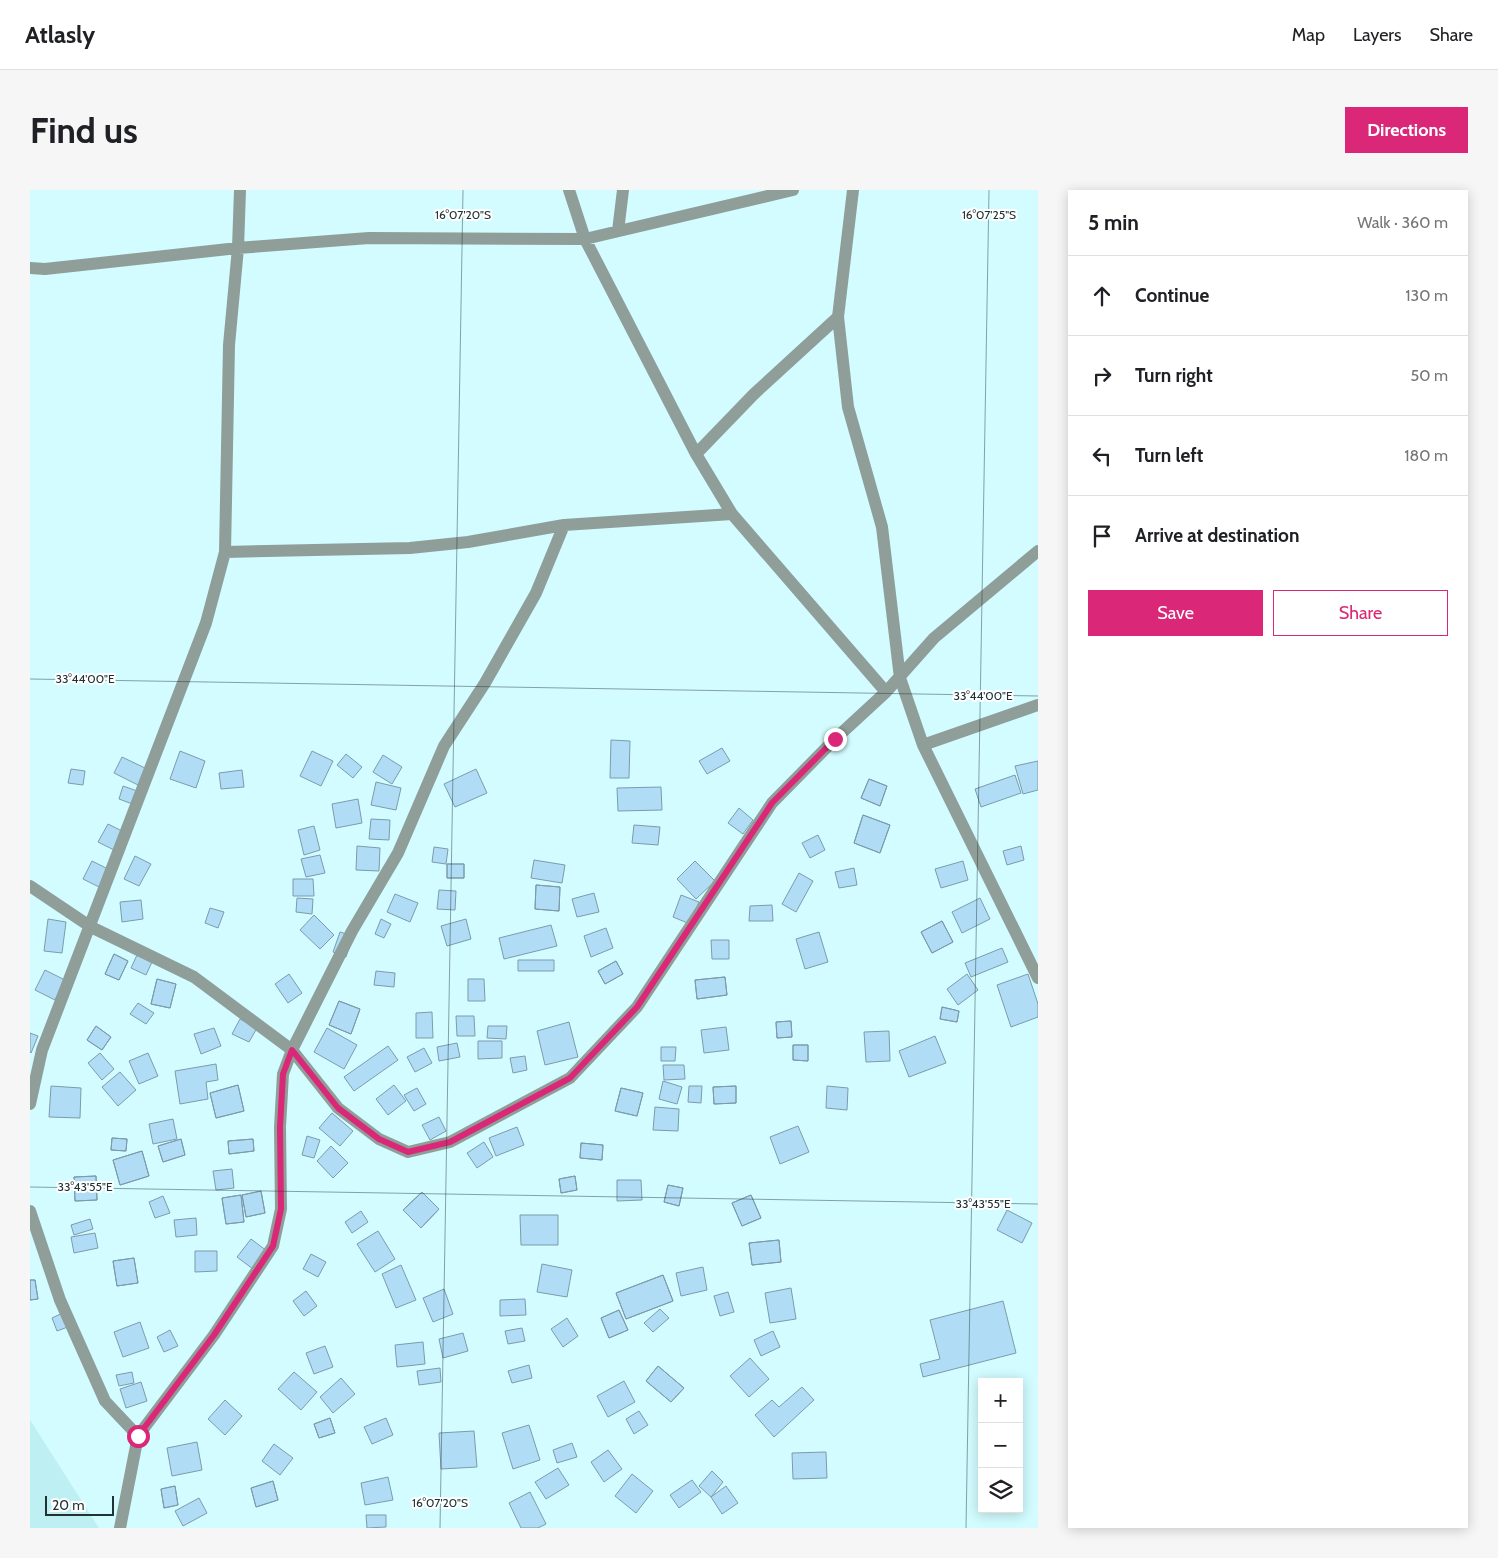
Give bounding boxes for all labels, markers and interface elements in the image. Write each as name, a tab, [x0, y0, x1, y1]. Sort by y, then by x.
text: Atlasly	[25, 20, 95, 49]
text: Map	[1292, 24, 1325, 46]
text: Layers	[1353, 24, 1402, 46]
text: Share	[1430, 24, 1473, 46]
button: Directions	[1345, 107, 1468, 153]
text: Find us	[30, 109, 138, 152]
text: 16°07'20"S	[435, 207, 491, 222]
text: 16°07'25"S	[962, 207, 1016, 222]
text: 5 min	[1088, 210, 1139, 235]
text: Walk · 360 m	[1357, 213, 1448, 232]
icon: ahead	[1088, 282, 1116, 310]
text: Continue	[1135, 284, 1209, 307]
text: 130 m	[1405, 286, 1448, 305]
icon: right	[1088, 362, 1116, 390]
text: Turn right	[1135, 364, 1213, 387]
text: 50 m	[1411, 366, 1448, 385]
icon: left	[1088, 442, 1116, 470]
text: Turn left	[1135, 444, 1203, 467]
text: 180 m	[1404, 446, 1448, 465]
icon: arrive	[1088, 522, 1116, 550]
text: Arrive at destination	[1135, 524, 1299, 547]
button: Save	[1088, 590, 1263, 636]
button: Share	[1273, 590, 1448, 636]
text: 33°44'00"E	[55, 671, 115, 686]
text: 33°44'00"E	[953, 688, 1013, 703]
route end	[824, 728, 847, 751]
text: 33°43'55"E	[57, 1179, 113, 1194]
text: 33°43'55"E	[955, 1196, 1011, 1211]
map controls	[978, 1378, 1023, 1513]
button: +	[978, 1378, 1023, 1423]
button: −	[978, 1423, 1023, 1468]
route start	[127, 1425, 150, 1448]
button: layers	[978, 1468, 1023, 1513]
scale bar	[45, 1493, 114, 1516]
text: 16°07'20"S	[412, 1495, 468, 1510]
text: 20 m	[52, 1496, 85, 1514]

